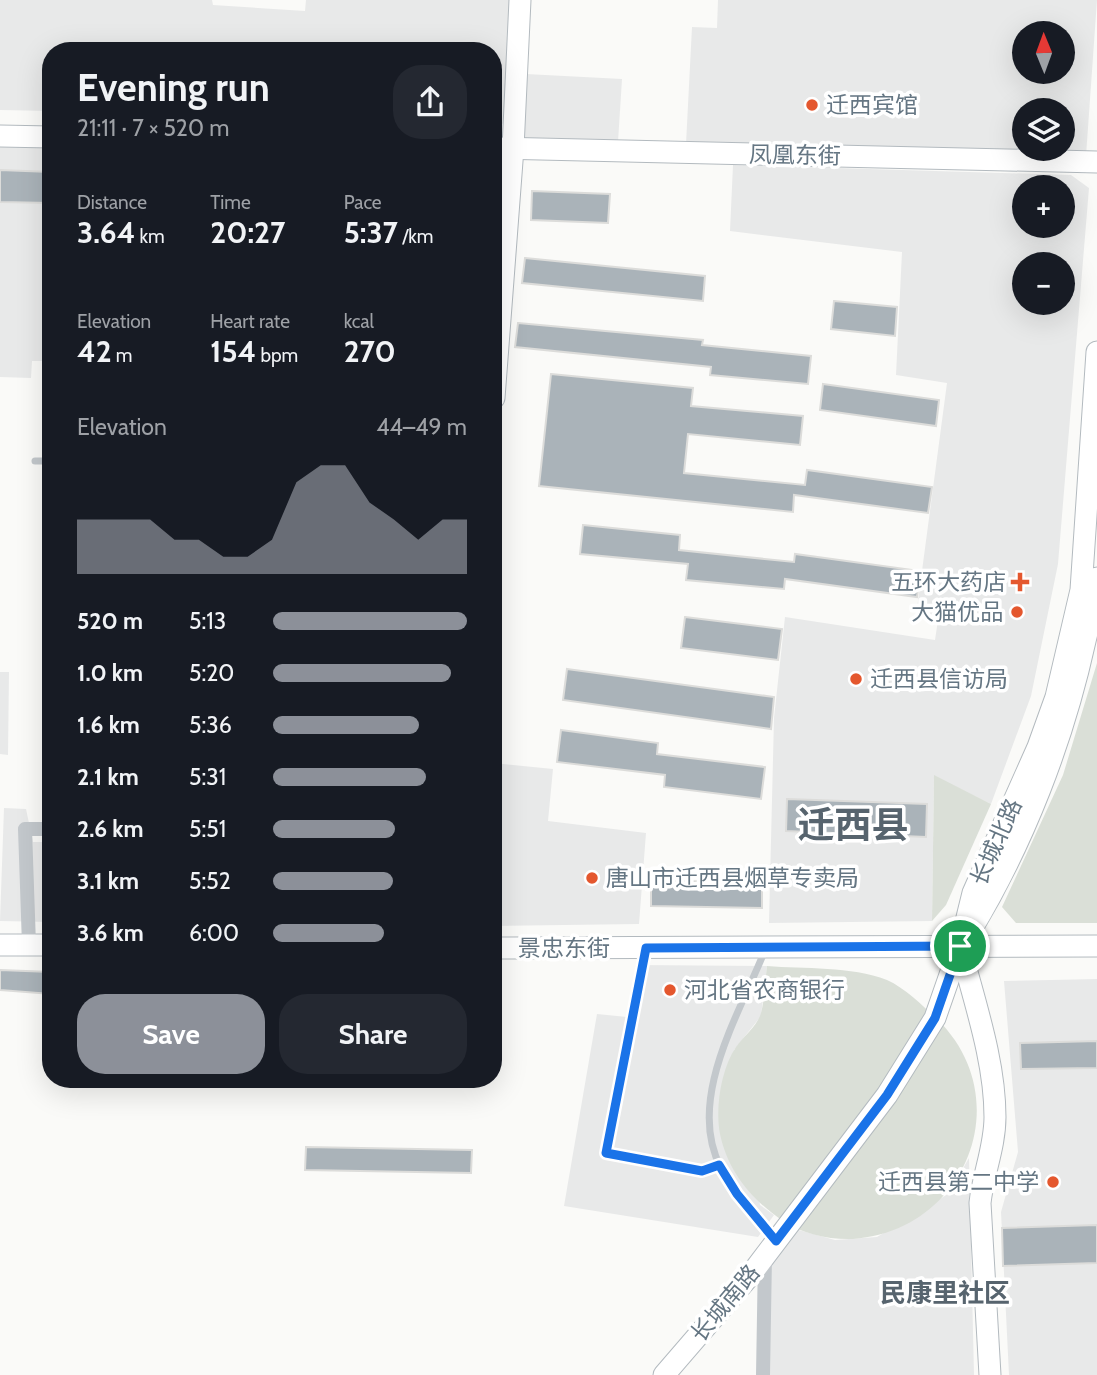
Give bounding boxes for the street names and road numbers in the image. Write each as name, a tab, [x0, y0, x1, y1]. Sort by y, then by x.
street label: 凤凰东街	[749, 140, 841, 170]
street label: 长城北路	[965, 794, 1027, 890]
street label: 景忠东街	[518, 934, 610, 962]
street label: 长城南路	[685, 1259, 765, 1347]

